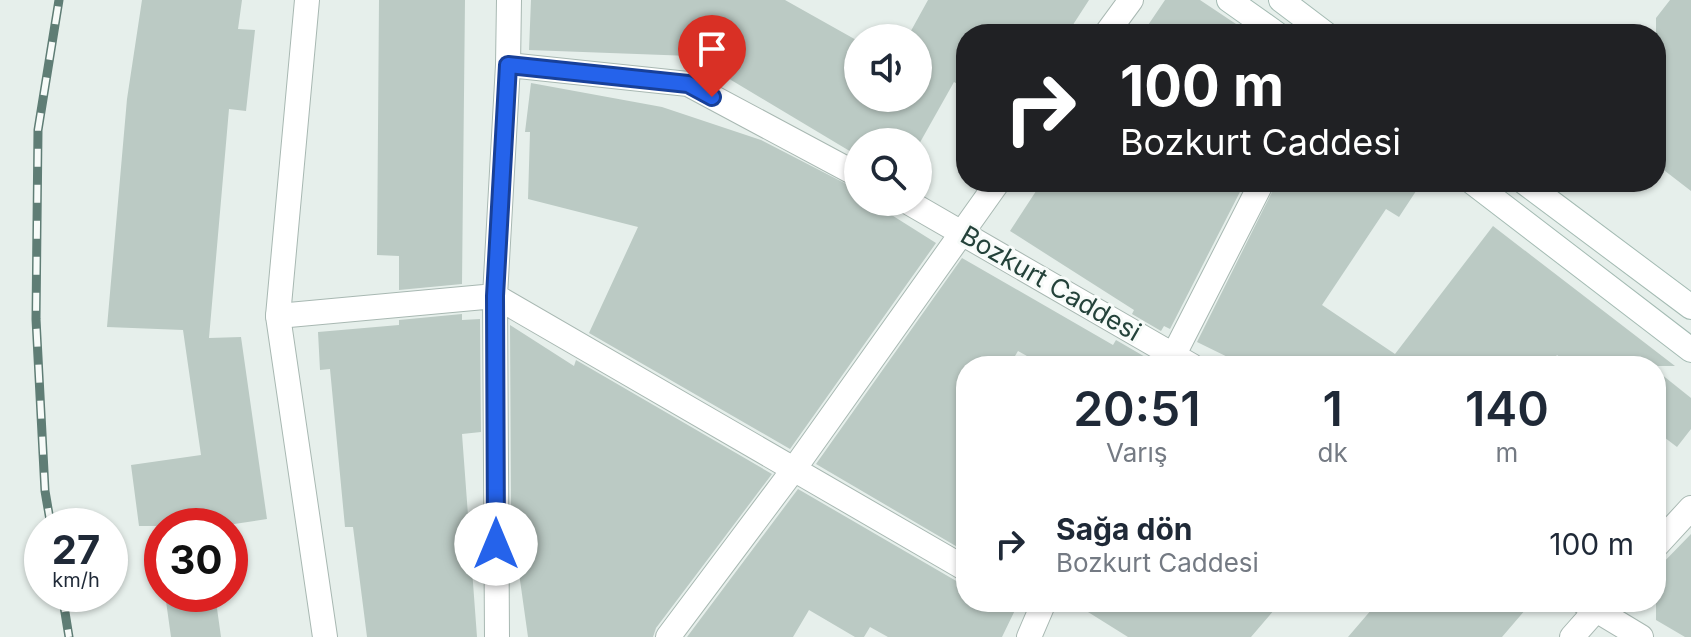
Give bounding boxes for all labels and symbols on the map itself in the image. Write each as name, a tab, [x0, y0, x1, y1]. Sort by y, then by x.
pin	[678, 15, 746, 97]
street label: Bozkurt Caddesi	[955, 219, 1147, 347]
position arrow	[454, 502, 538, 586]
speed limit sign: 30	[144, 508, 248, 612]

